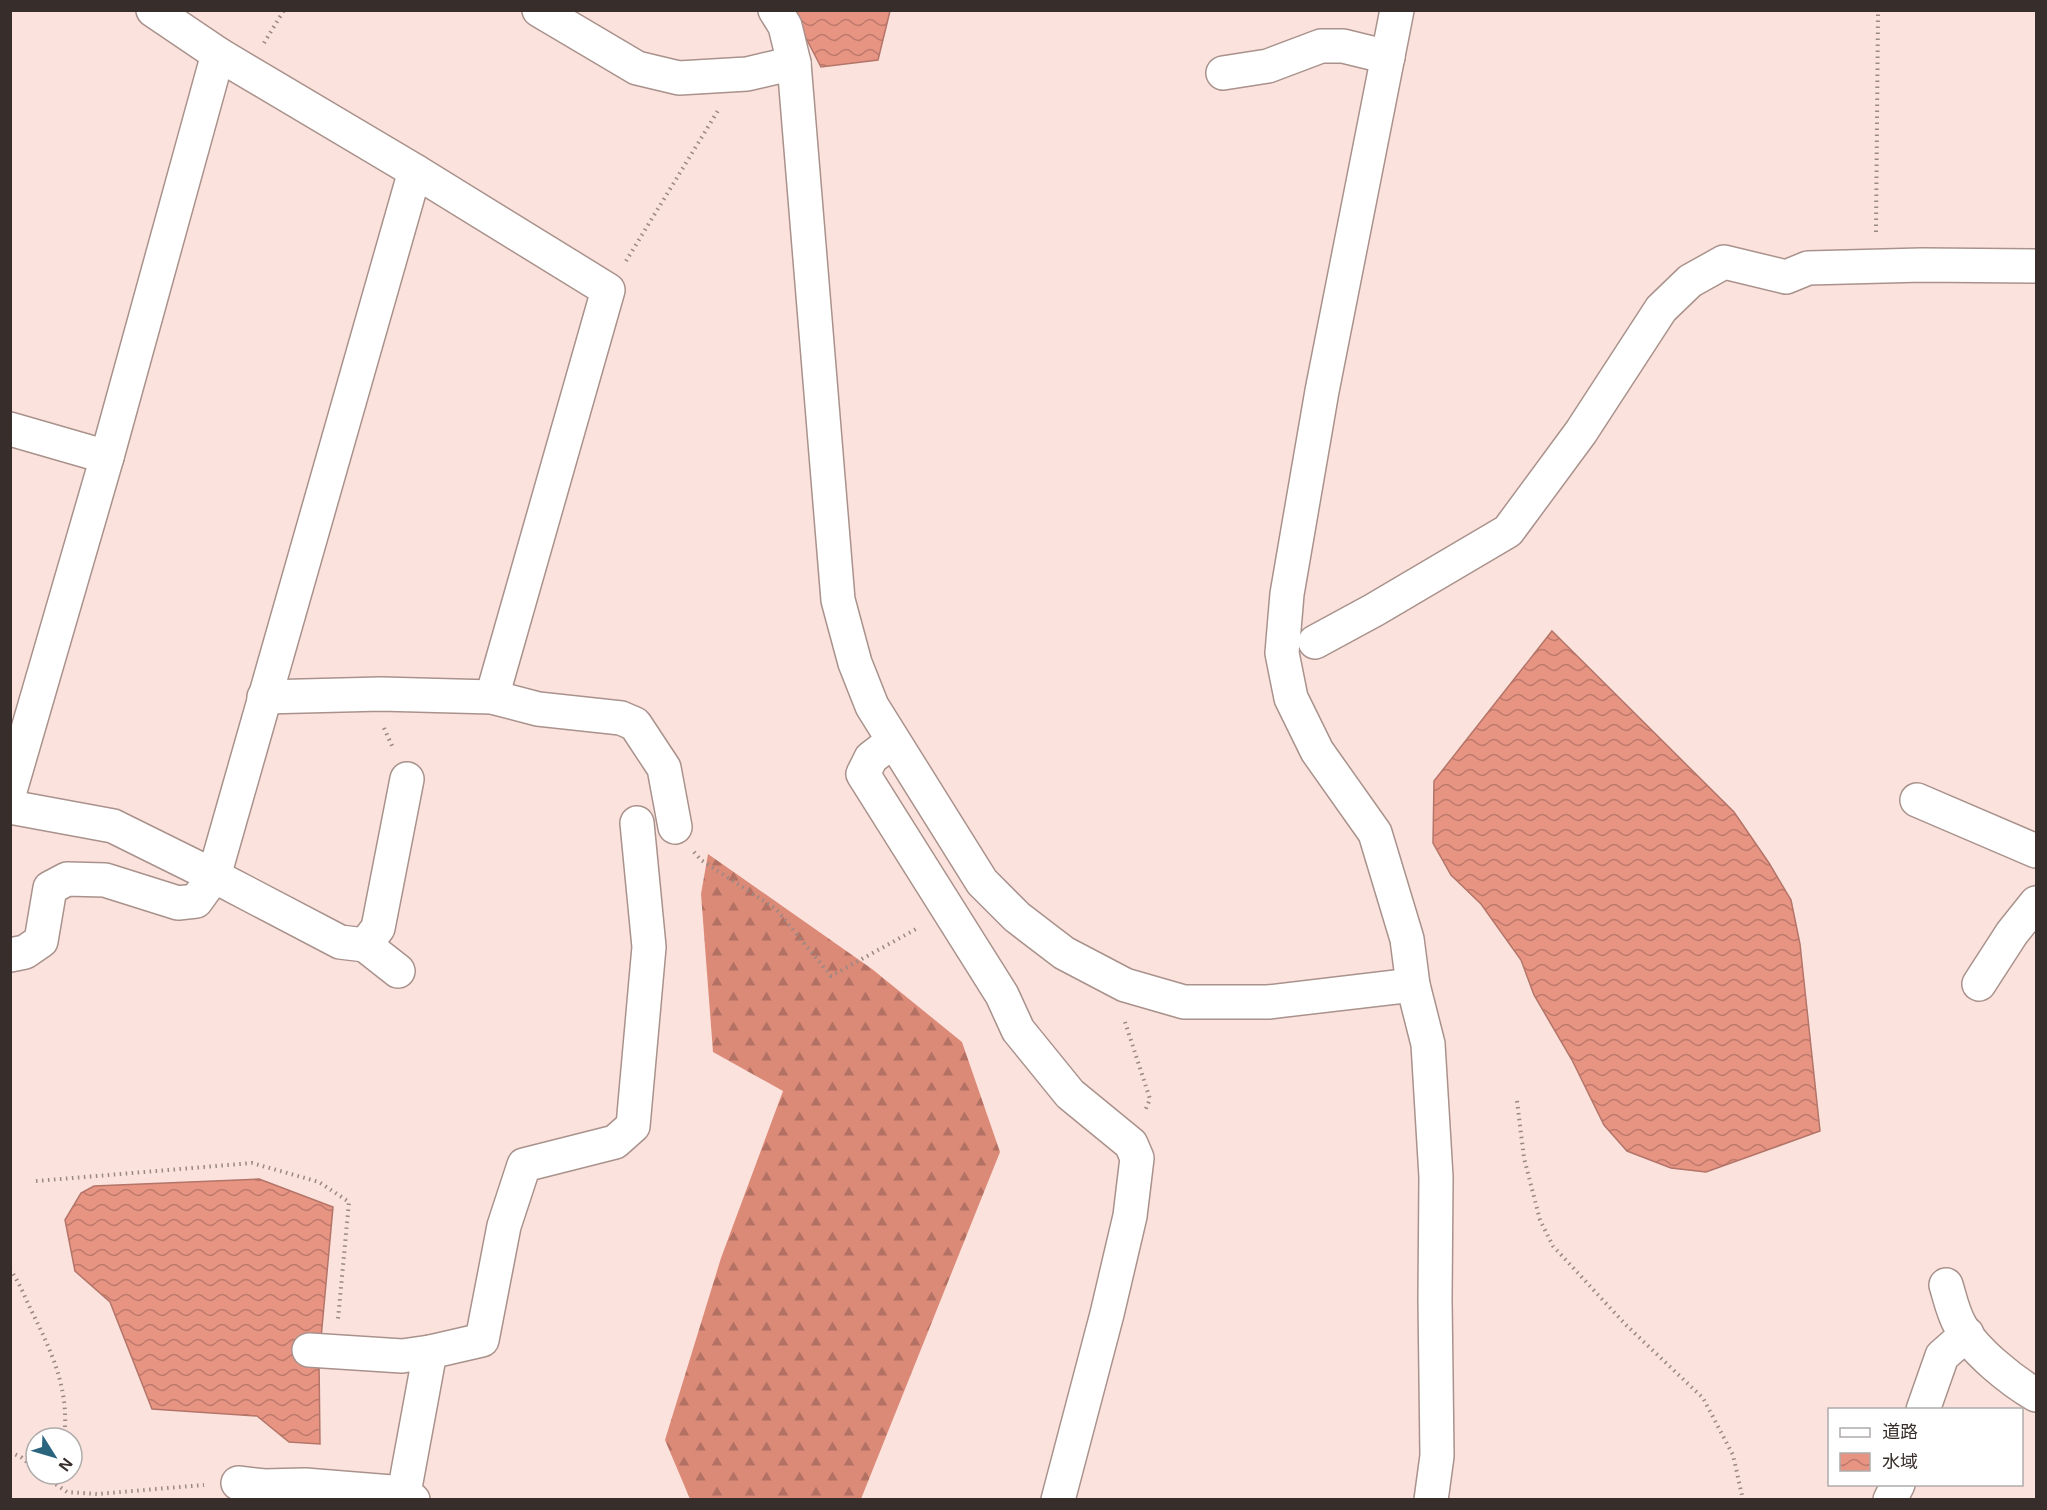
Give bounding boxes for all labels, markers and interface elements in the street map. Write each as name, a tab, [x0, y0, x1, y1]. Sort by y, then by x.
legend	[1828, 1408, 2023, 1486]
text: 道路	[1882, 1422, 1918, 1442]
north arrow	[24, 1426, 84, 1486]
text: 水域	[1882, 1452, 1918, 1472]
text: N	[55, 1455, 76, 1474]

